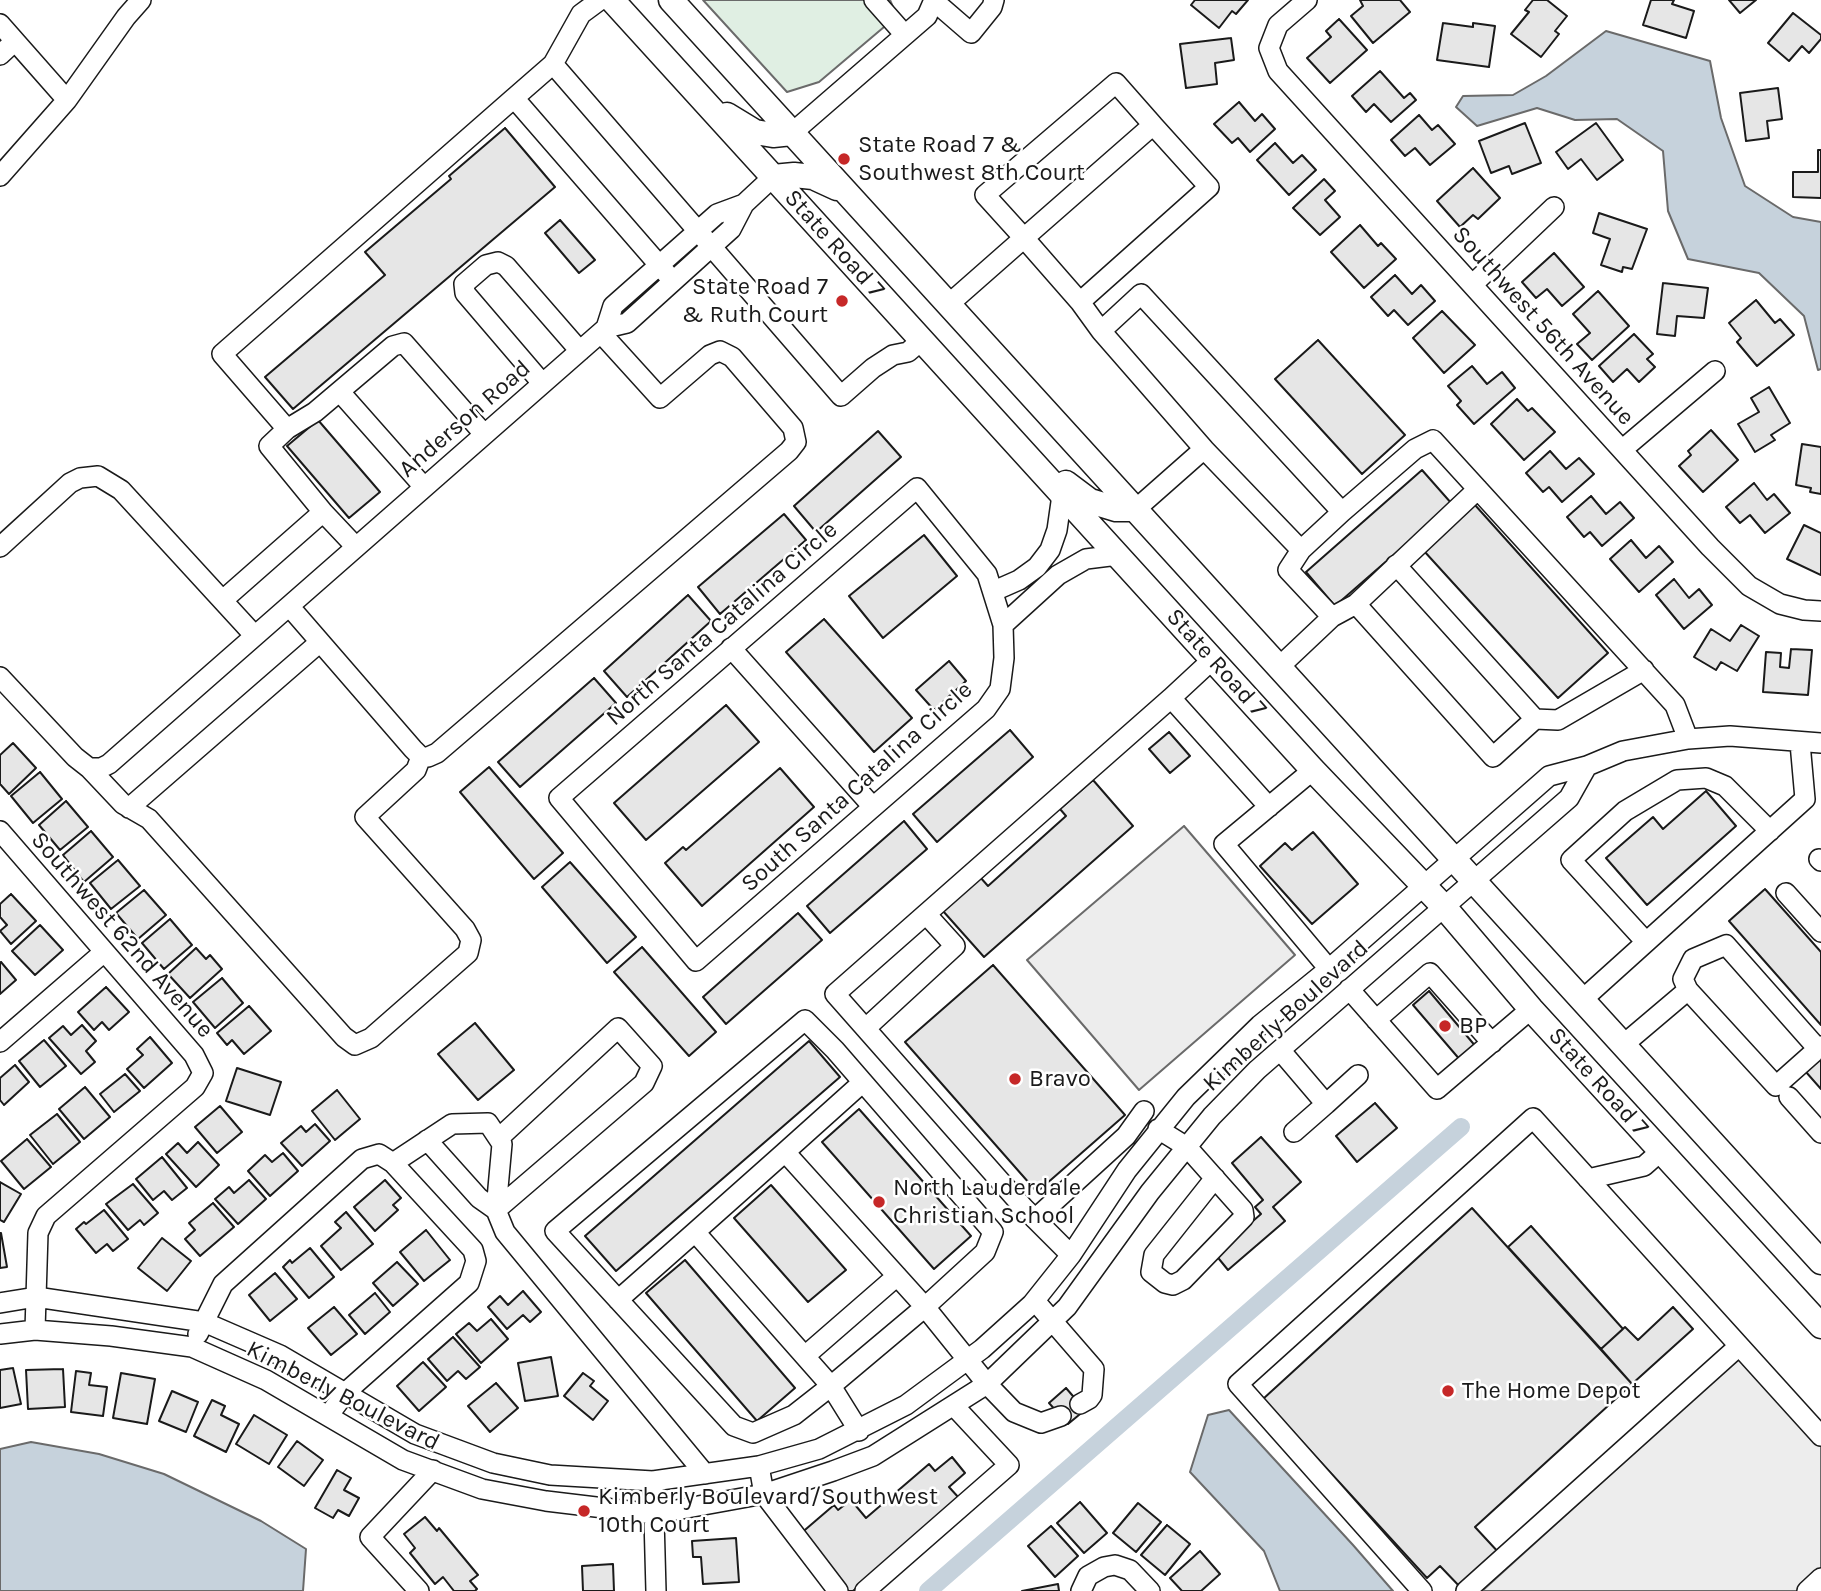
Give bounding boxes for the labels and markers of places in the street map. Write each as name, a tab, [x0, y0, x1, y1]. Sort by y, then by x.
place label: State Road 7 & Southwest 8th Court	[858, 131, 1085, 187]
marker: State Road 7 & Southwest 8th Court	[836, 151, 852, 167]
place label: State Road 7 & Ruth Court	[682, 273, 828, 329]
marker: State Road 7 & Ruth Court	[834, 293, 850, 309]
place label: BP	[1459, 1012, 1487, 1040]
marker: BP	[1437, 1018, 1453, 1034]
place label: Bravo	[1029, 1065, 1091, 1093]
marker: Bravo	[1007, 1071, 1023, 1087]
place label: North Lauderdale Christian School	[893, 1174, 1081, 1230]
marker: North Lauderdale Christian School	[871, 1194, 887, 1210]
place label: The Home Depot	[1462, 1377, 1640, 1405]
marker: The Home Depot	[1440, 1383, 1456, 1399]
place label: Kimberly Boulevard/Southwest 10th Court	[598, 1483, 938, 1539]
marker: Kimberly Boulevard/Southwest 10th Court	[576, 1503, 592, 1519]

